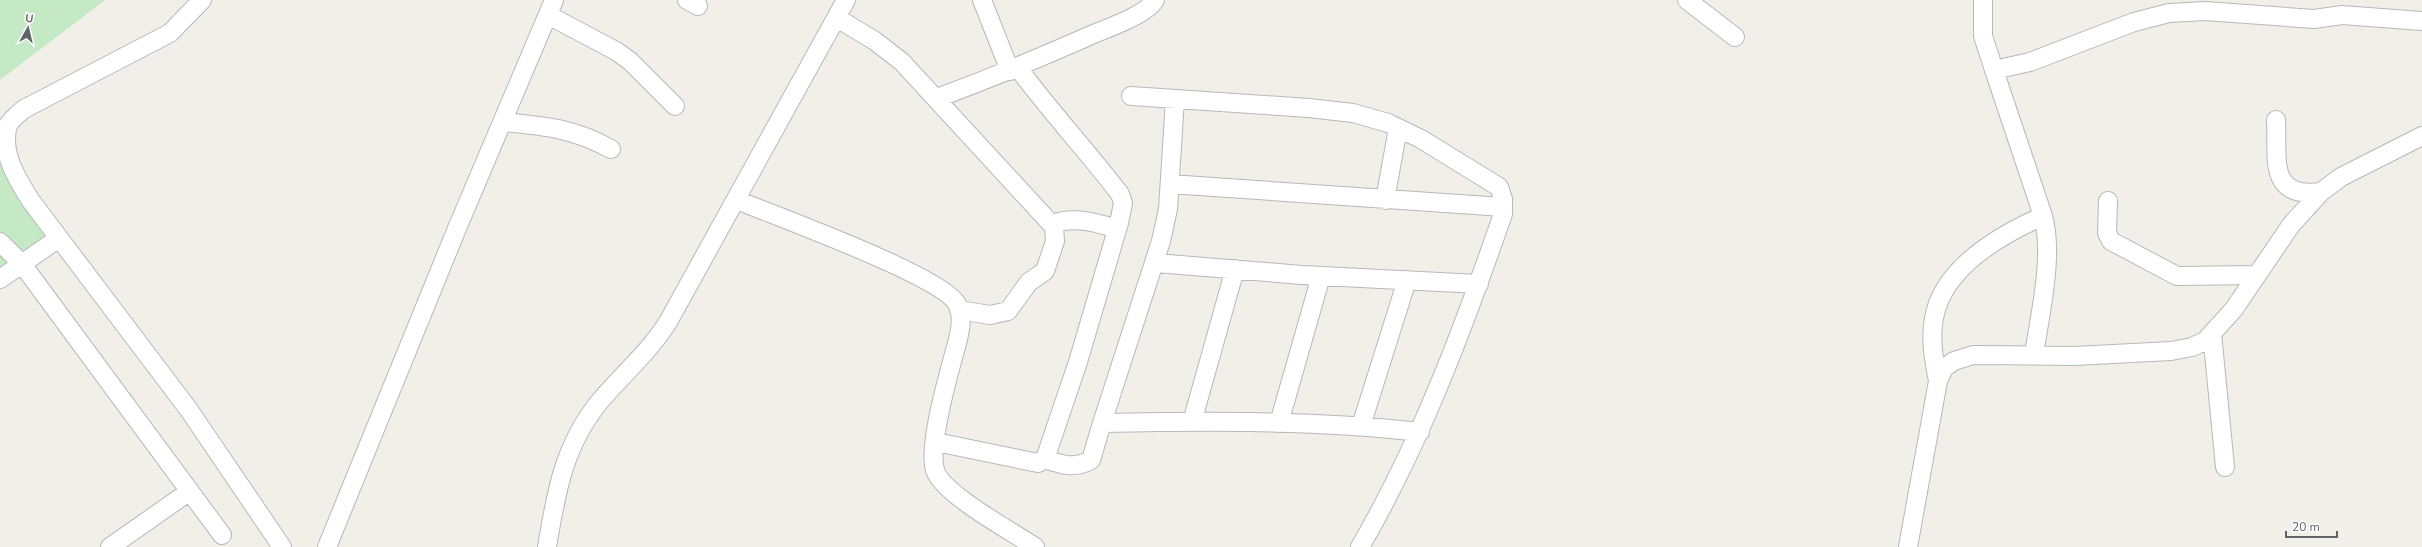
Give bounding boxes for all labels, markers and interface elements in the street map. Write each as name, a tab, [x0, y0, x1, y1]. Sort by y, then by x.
north arrow	[8, 8, 48, 48]
text: U	[24, 11, 34, 27]
scale bar	[2286, 513, 2337, 539]
text: 20 m	[2292, 519, 2320, 535]

